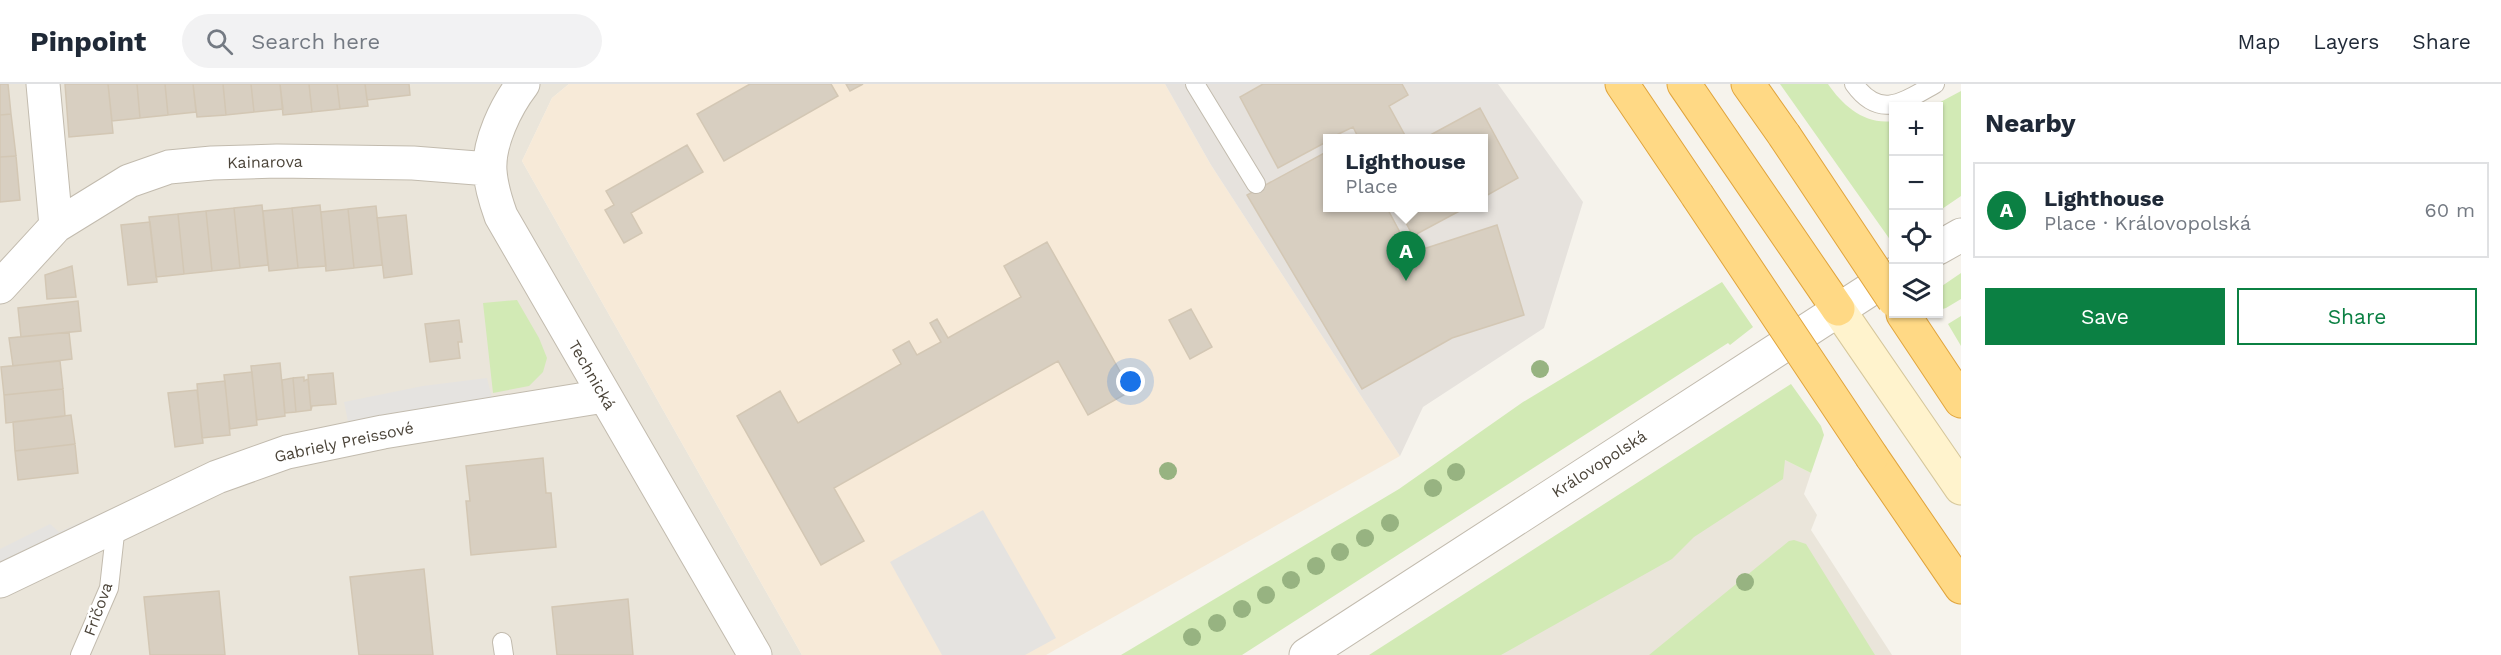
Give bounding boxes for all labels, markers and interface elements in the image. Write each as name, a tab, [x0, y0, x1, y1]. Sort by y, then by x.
search box	[182, 14, 602, 68]
text: Pinpoint	[30, 25, 146, 58]
icon: search	[203, 25, 236, 58]
text: Search here	[251, 29, 380, 54]
text: Map	[2237, 29, 2280, 54]
text: Layers	[2313, 29, 2379, 54]
text: Share	[2412, 29, 2471, 54]
map controls	[1889, 102, 1943, 318]
button: +	[1889, 102, 1943, 156]
text: Nearby	[1985, 108, 2076, 138]
popup	[1323, 134, 1488, 212]
text: Lighthouse	[1345, 149, 1466, 174]
street label: Kainarova	[227, 152, 303, 172]
button: −	[1889, 156, 1943, 210]
text: Place	[1345, 174, 1398, 198]
text: Lighthouse	[2044, 186, 2164, 211]
text: A	[2000, 198, 2013, 222]
text: 60 m	[2425, 198, 2475, 222]
button: locate	[1889, 210, 1943, 264]
text: Place · Královopolská	[2044, 211, 2251, 235]
pin: A	[1386, 232, 1426, 281]
button: layers	[1889, 264, 1943, 318]
button: Save	[1985, 288, 2225, 345]
button: Share	[2237, 288, 2477, 345]
street label: Technická	[564, 337, 620, 413]
your location	[1116, 367, 1145, 396]
street label: Gabriely Preissové	[273, 418, 415, 466]
street label: Královopolská	[1548, 426, 1650, 502]
street label: Fričova	[80, 580, 116, 638]

